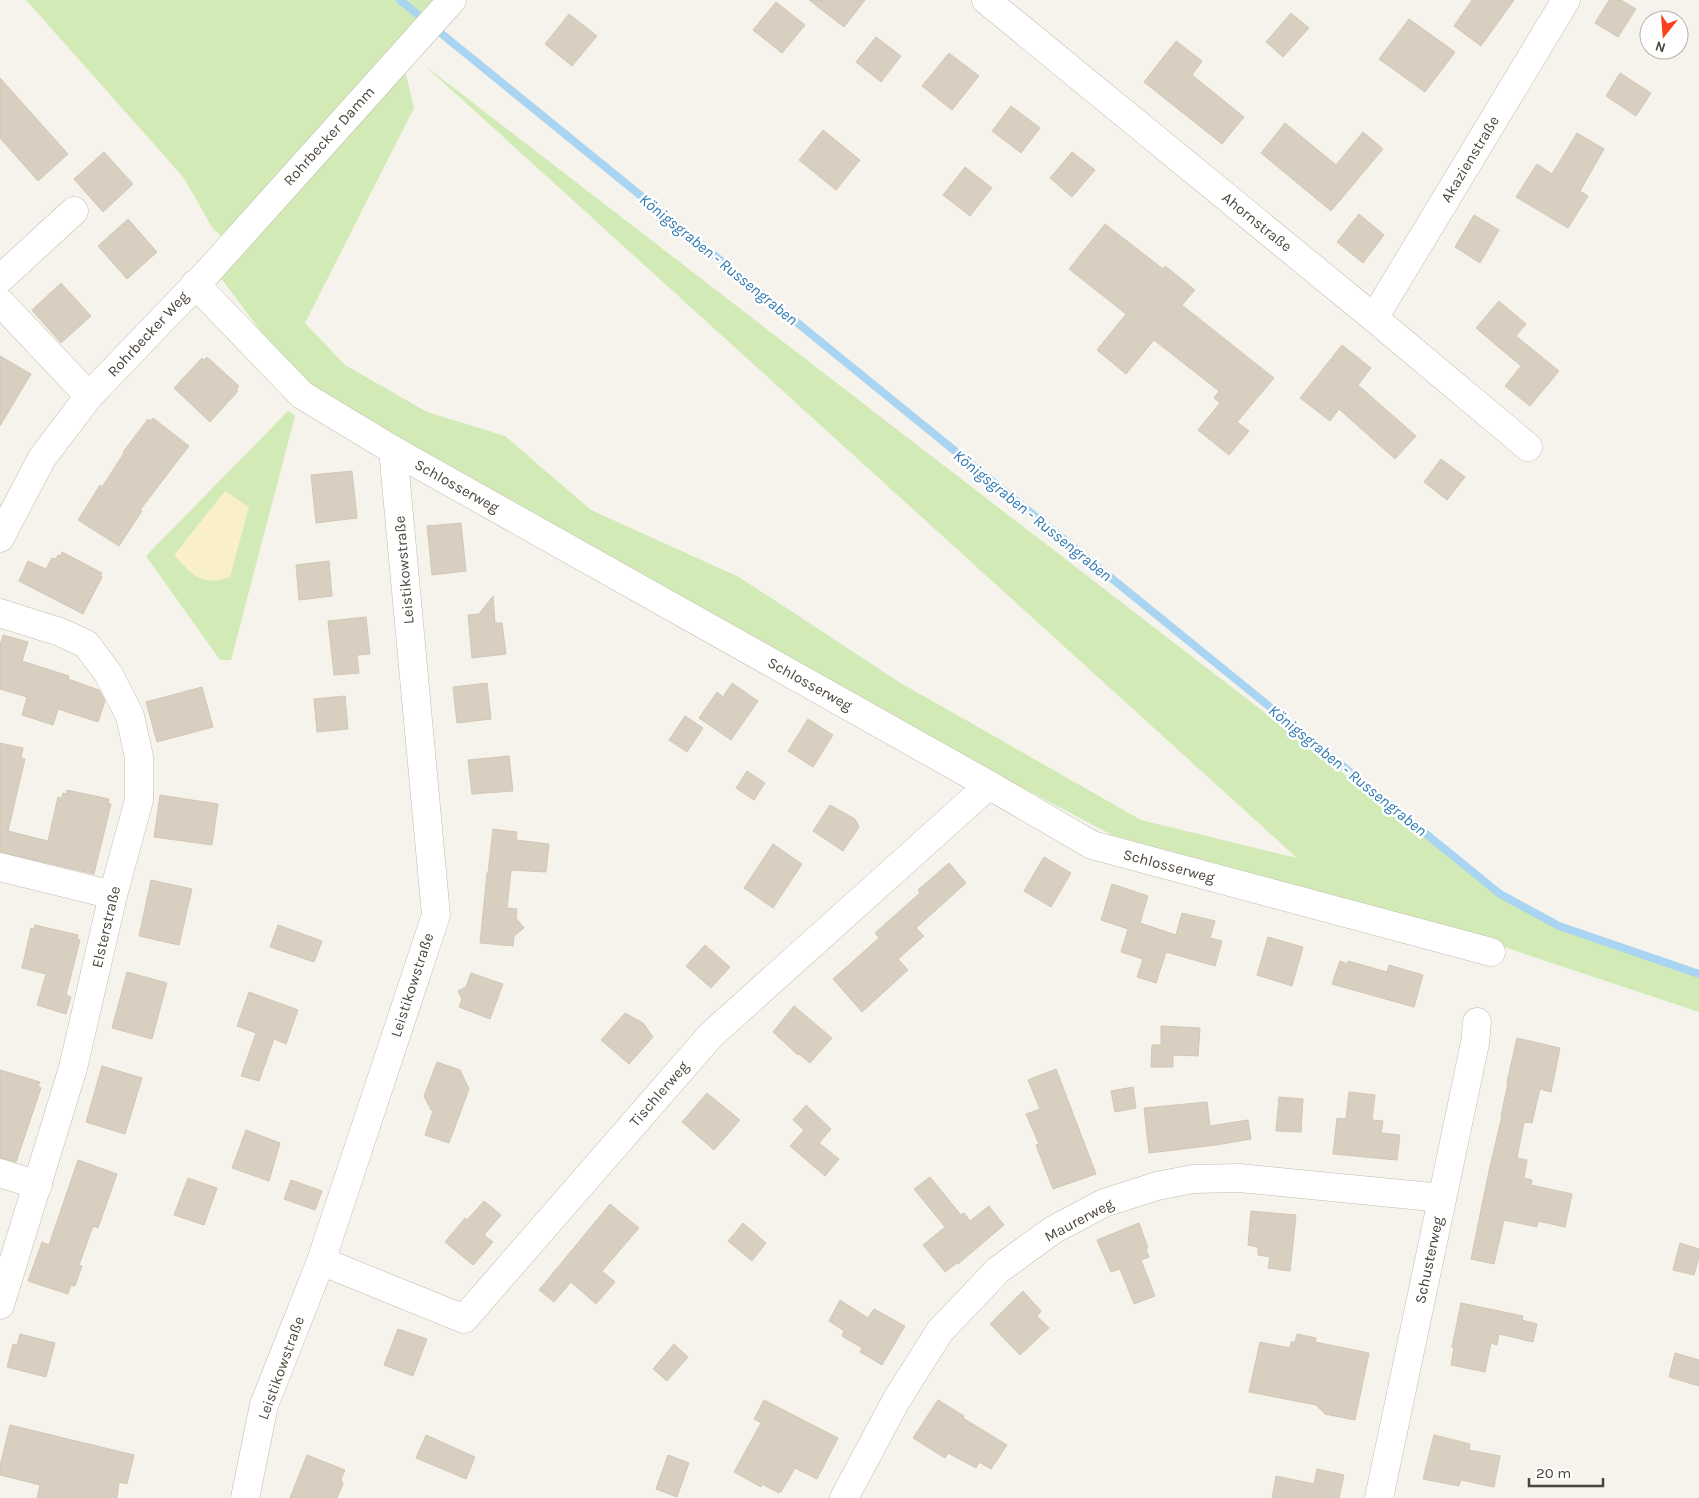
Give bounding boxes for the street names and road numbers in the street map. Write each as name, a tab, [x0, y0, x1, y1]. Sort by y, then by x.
street label: Rohrbecker Damm	[280, 83, 378, 189]
street label: Akazienstraße	[1437, 112, 1503, 206]
street label: Ahornstraße	[1219, 188, 1295, 256]
street label: Rohrbecker Weg	[104, 287, 193, 381]
street label: Schlosserweg	[411, 455, 503, 517]
street label: Leistikowstraße	[390, 515, 418, 625]
street label: Schlosserweg	[764, 653, 856, 715]
street label: Schlosserweg	[1121, 845, 1217, 887]
street label: Elsterstraße	[88, 884, 124, 970]
street label: Leistikowstraße	[387, 930, 437, 1040]
street label: Tischlerweg	[626, 1057, 693, 1130]
street label: Maurerweg	[1041, 1194, 1117, 1246]
street label: Schusterweg	[1411, 1214, 1447, 1305]
street label: Leistikowstraße	[254, 1314, 308, 1422]

